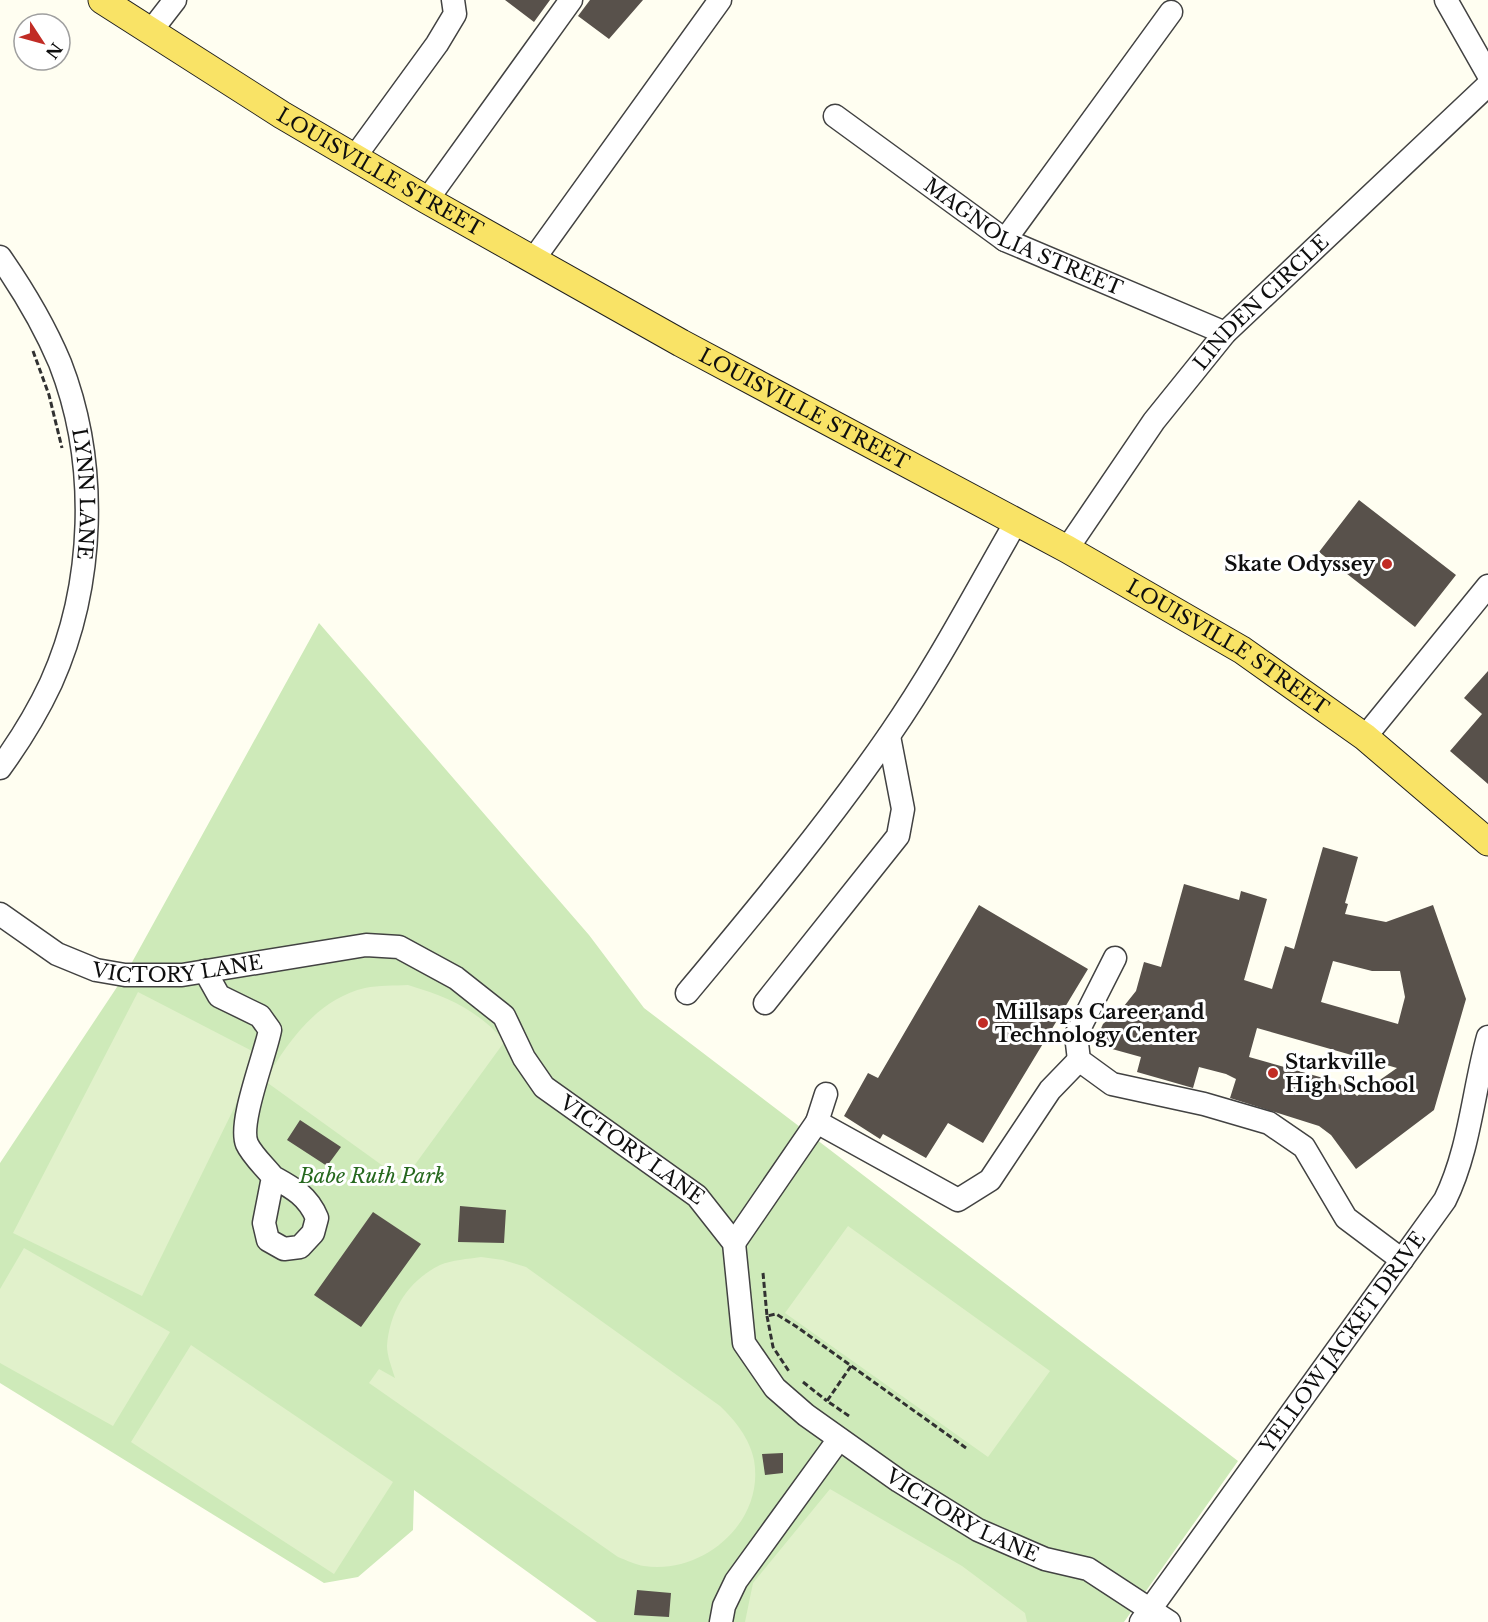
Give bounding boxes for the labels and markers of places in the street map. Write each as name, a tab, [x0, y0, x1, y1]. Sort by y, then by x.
place label: Skate Odyssey	[1224, 552, 1376, 576]
marker: Skate Odyssey	[1380, 557, 1394, 571]
place label: Millsaps Career and Technology Center	[995, 1000, 1205, 1047]
marker: Millsaps Career and Technology Center	[976, 1016, 990, 1030]
place label: Starkville High School	[1285, 1050, 1415, 1097]
marker: Starkville High School	[1266, 1066, 1280, 1080]

